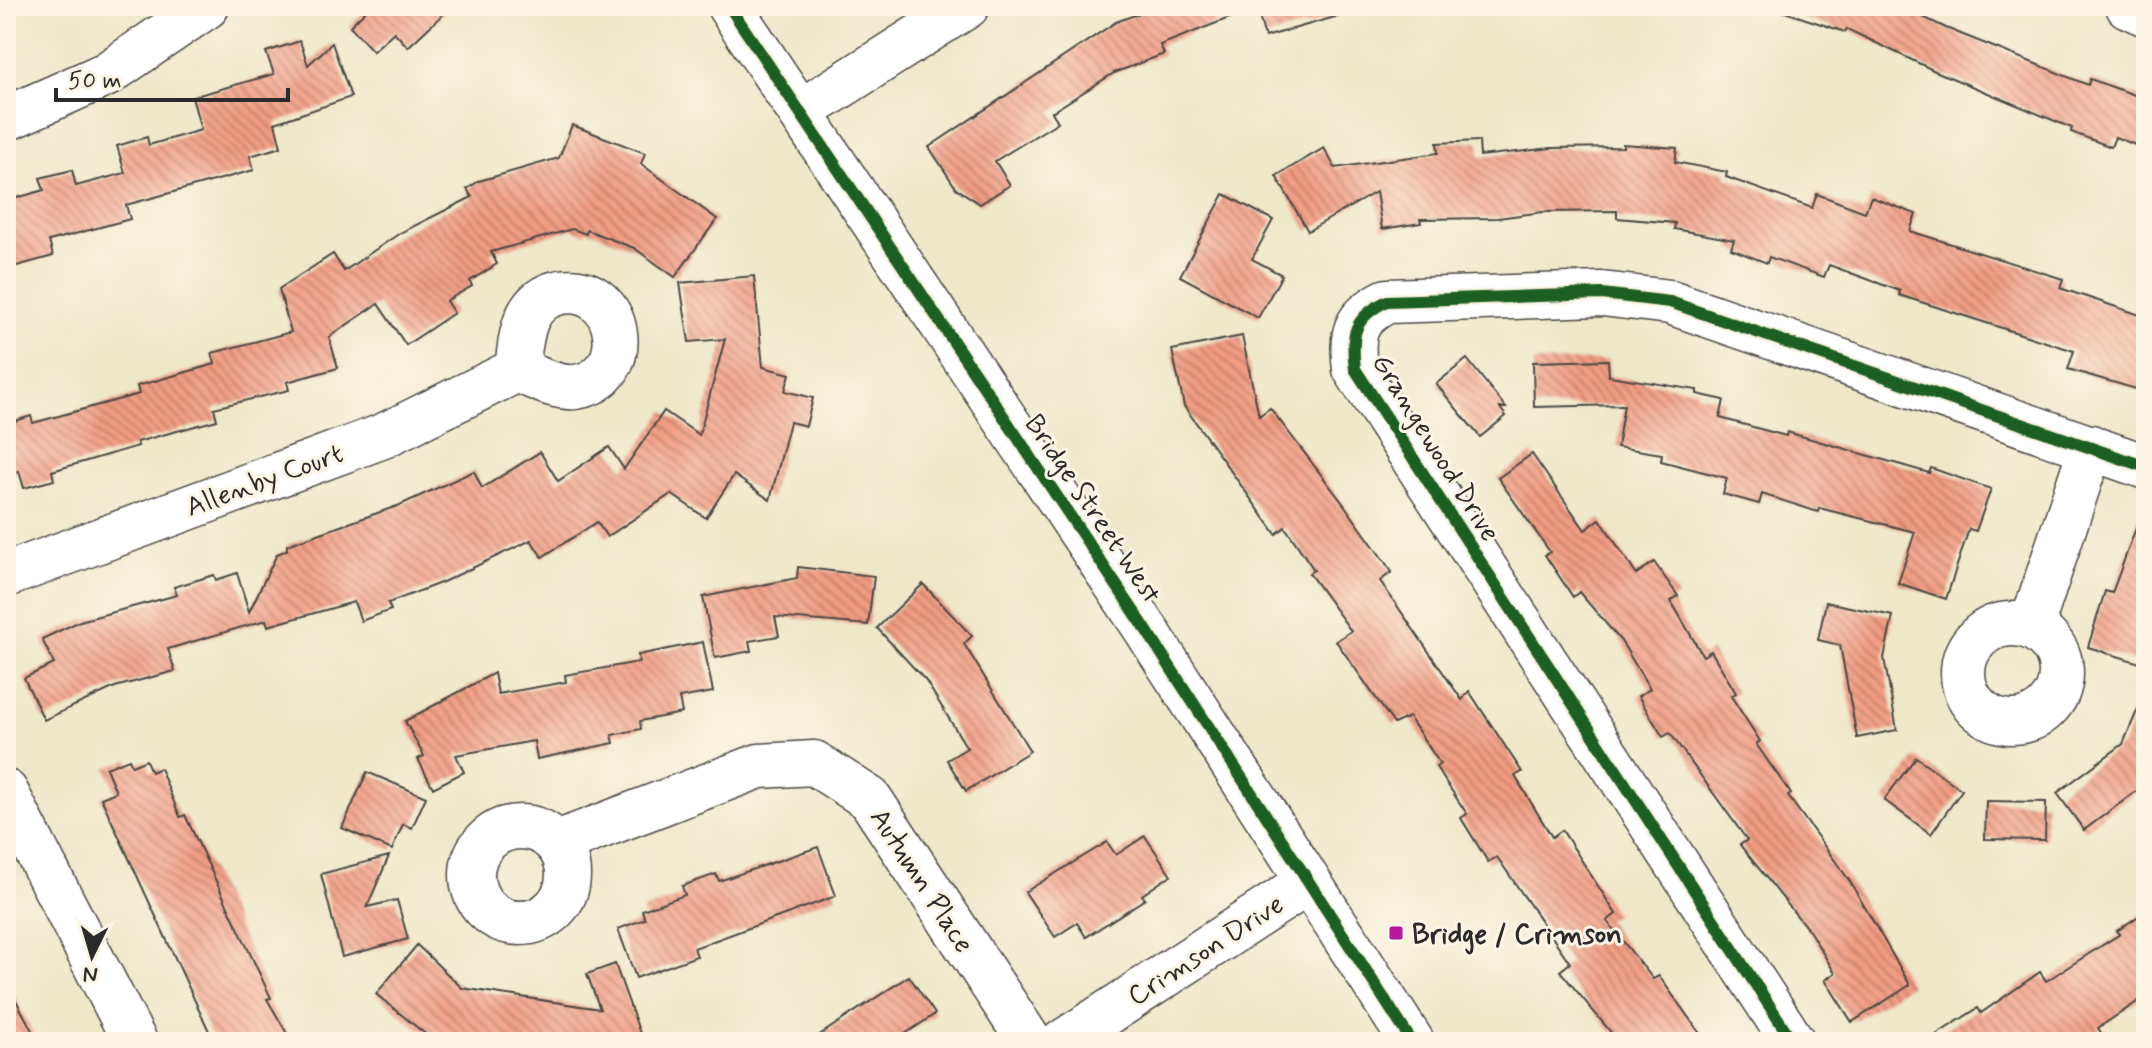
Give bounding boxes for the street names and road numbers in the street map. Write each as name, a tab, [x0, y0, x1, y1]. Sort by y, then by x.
street label: Grangewood Drive	[1362, 347, 1508, 549]
street label: Bridge Street West	[1015, 408, 1169, 612]
street label: Allenby Court	[181, 436, 349, 527]
street label: Autumn Place	[860, 802, 982, 961]
street label: Crimson Drive	[1121, 887, 1292, 1015]

